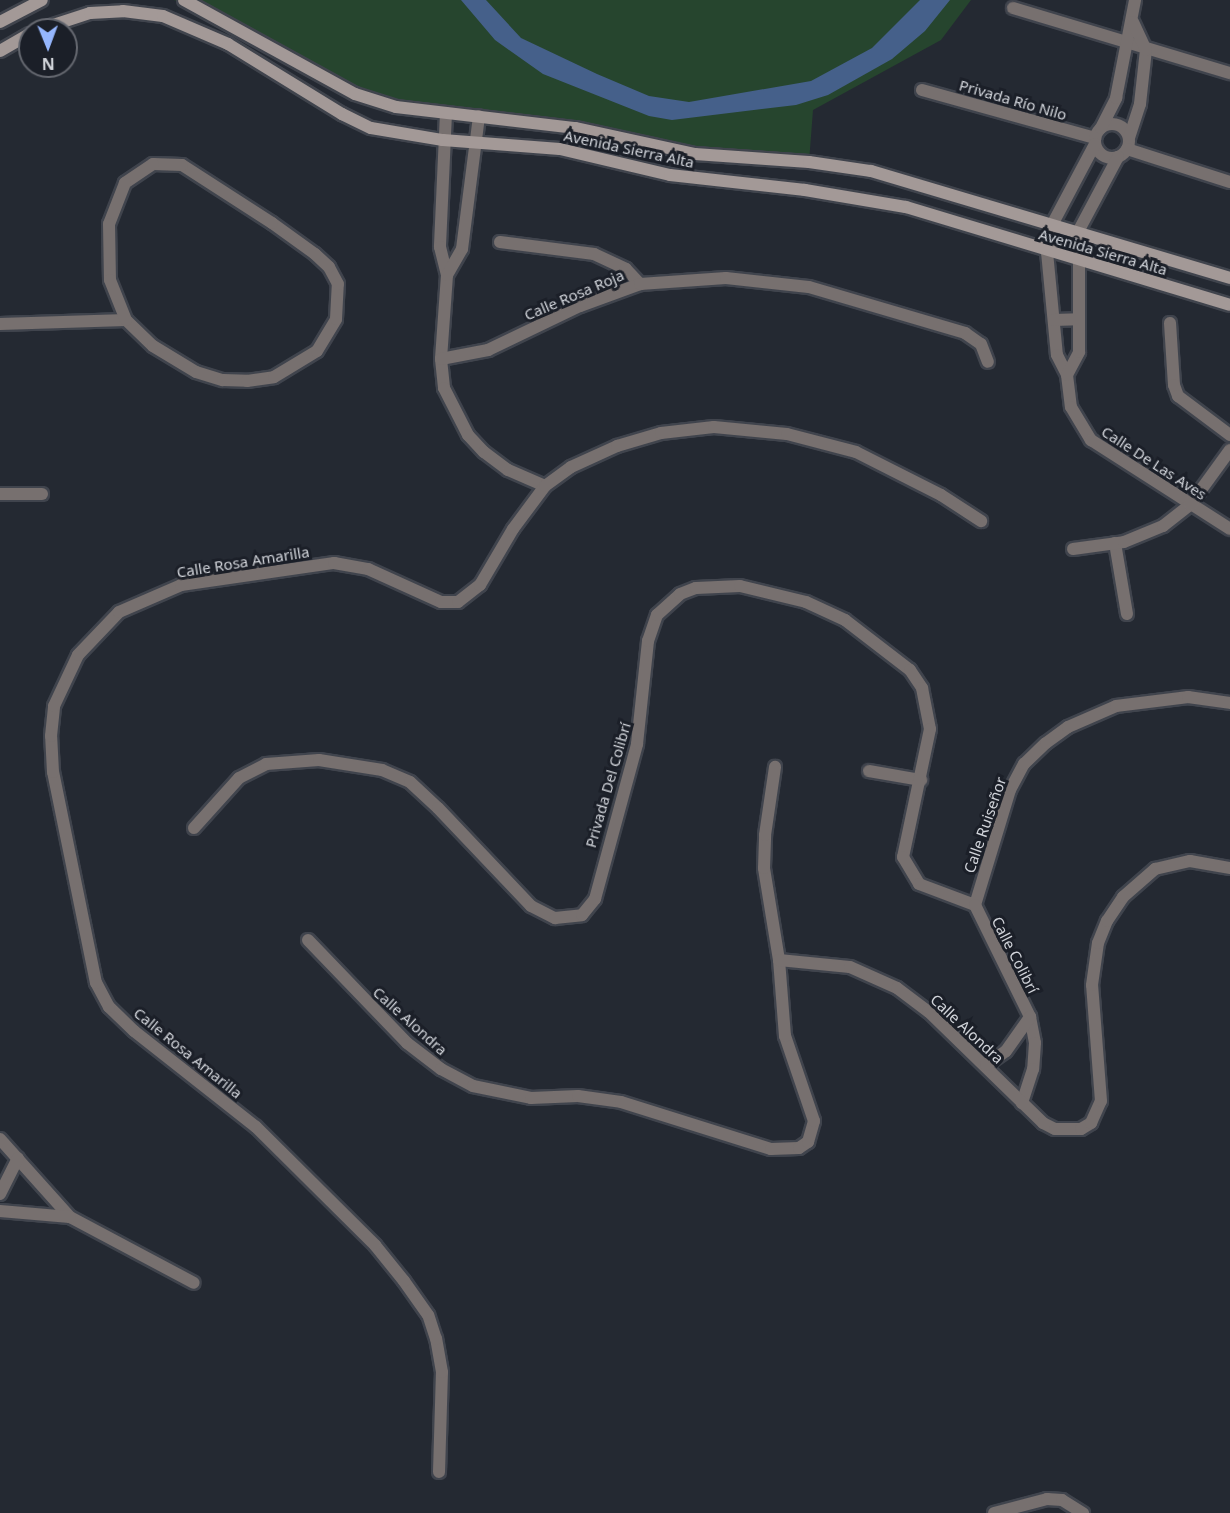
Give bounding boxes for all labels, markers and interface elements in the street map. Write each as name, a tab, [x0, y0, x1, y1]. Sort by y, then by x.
north arrow	[18, 18, 78, 78]
text: N	[42, 53, 55, 75]
street label: Privada Río Nilo	[957, 76, 1069, 124]
street label: Avenida Sierra Alta	[562, 126, 696, 172]
street label: Avenida Sierra Alta	[1037, 225, 1169, 279]
street label: Calle Rosa Roja	[521, 266, 627, 324]
street label: Calle De Las Aves	[1098, 422, 1210, 504]
street label: Calle Rosa Amarilla	[175, 543, 311, 581]
street label: Privada Del Colibrí	[582, 720, 634, 850]
street label: Calle Ruiseñor	[960, 774, 1010, 876]
street label: Calle Colibrí	[988, 914, 1042, 996]
street label: Calle Alondra	[369, 983, 451, 1059]
street label: Calle Alondra	[927, 991, 1007, 1067]
street label: Calle Rosa Amarilla	[130, 1004, 246, 1102]

